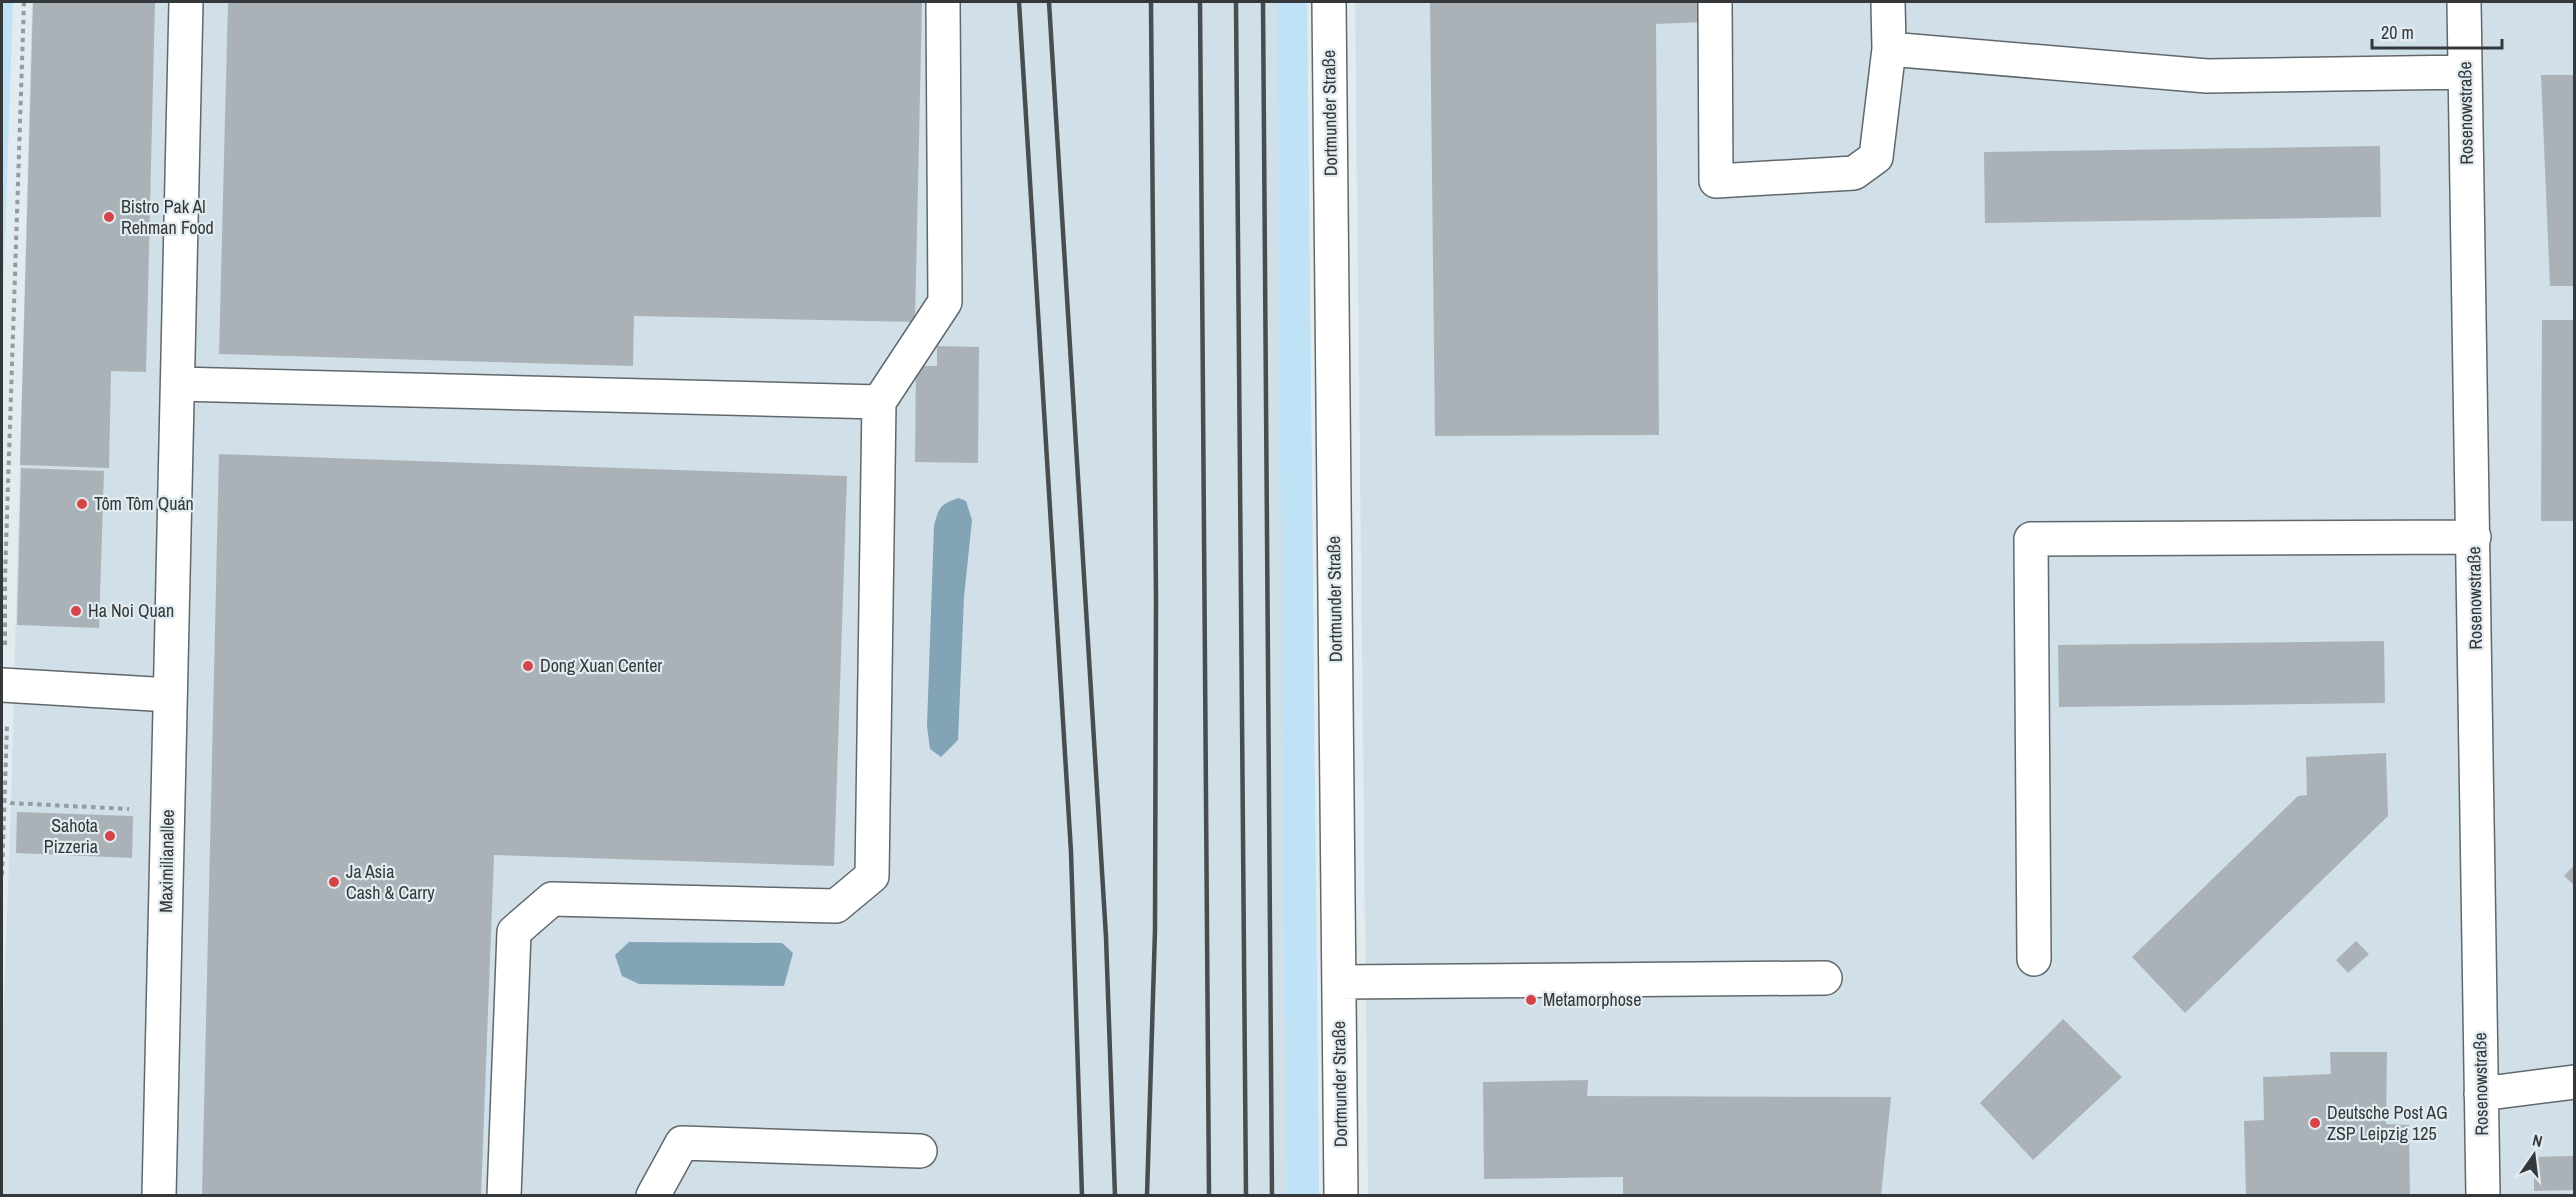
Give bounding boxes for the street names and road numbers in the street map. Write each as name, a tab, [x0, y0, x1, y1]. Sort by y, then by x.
street label: Dortmunder Straße	[1316, 50, 1343, 176]
street label: Rosenowstraße	[2452, 61, 2479, 165]
street label: Dortmunder Straße	[1321, 536, 1348, 662]
street label: Rosenowstraße	[2461, 546, 2488, 650]
street label: Maximilianallee	[153, 809, 180, 913]
street label: Dortmunder Straße	[1326, 1021, 1353, 1147]
street label: Rosenowstraße	[2467, 1032, 2494, 1136]

